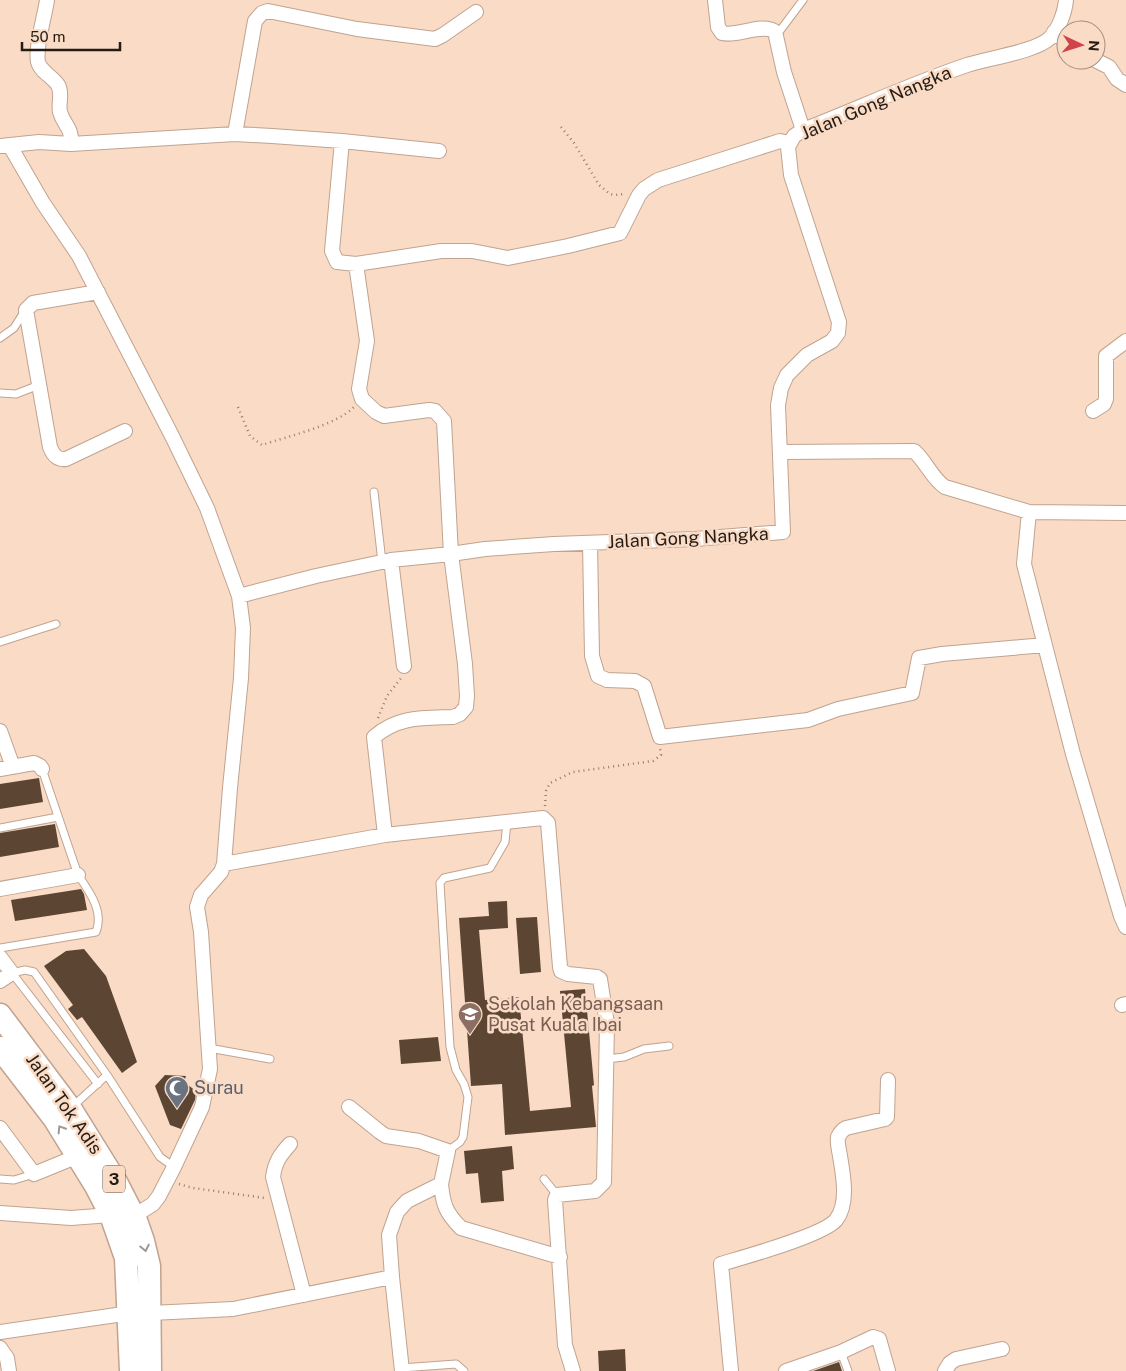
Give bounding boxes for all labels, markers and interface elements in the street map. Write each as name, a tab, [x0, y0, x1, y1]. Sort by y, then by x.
scale bar	[22, 20, 120, 52]
north arrow	[1056, 20, 1106, 70]
text: 50 m	[30, 28, 65, 45]
text: N	[1086, 40, 1102, 52]
street label: Jalan Gong Nangka	[797, 61, 954, 144]
street label: Jalan Gong Nangka	[607, 523, 769, 552]
place label: Sekolah Kebangsaan Pusat Kuala Ibai	[488, 993, 663, 1035]
school or university icon: Sekolah Kebangsaan Pusat Kuala Ibai	[457, 1001, 483, 1035]
street label: Jalan Tok Adis	[22, 1049, 107, 1158]
mosque icon: Surau	[164, 1075, 190, 1109]
place label: Surau	[194, 1077, 244, 1098]
one-way arrow	[57, 1125, 67, 1134]
road number: 3	[103, 1166, 125, 1192]
one-way arrow	[139, 1244, 150, 1253]

